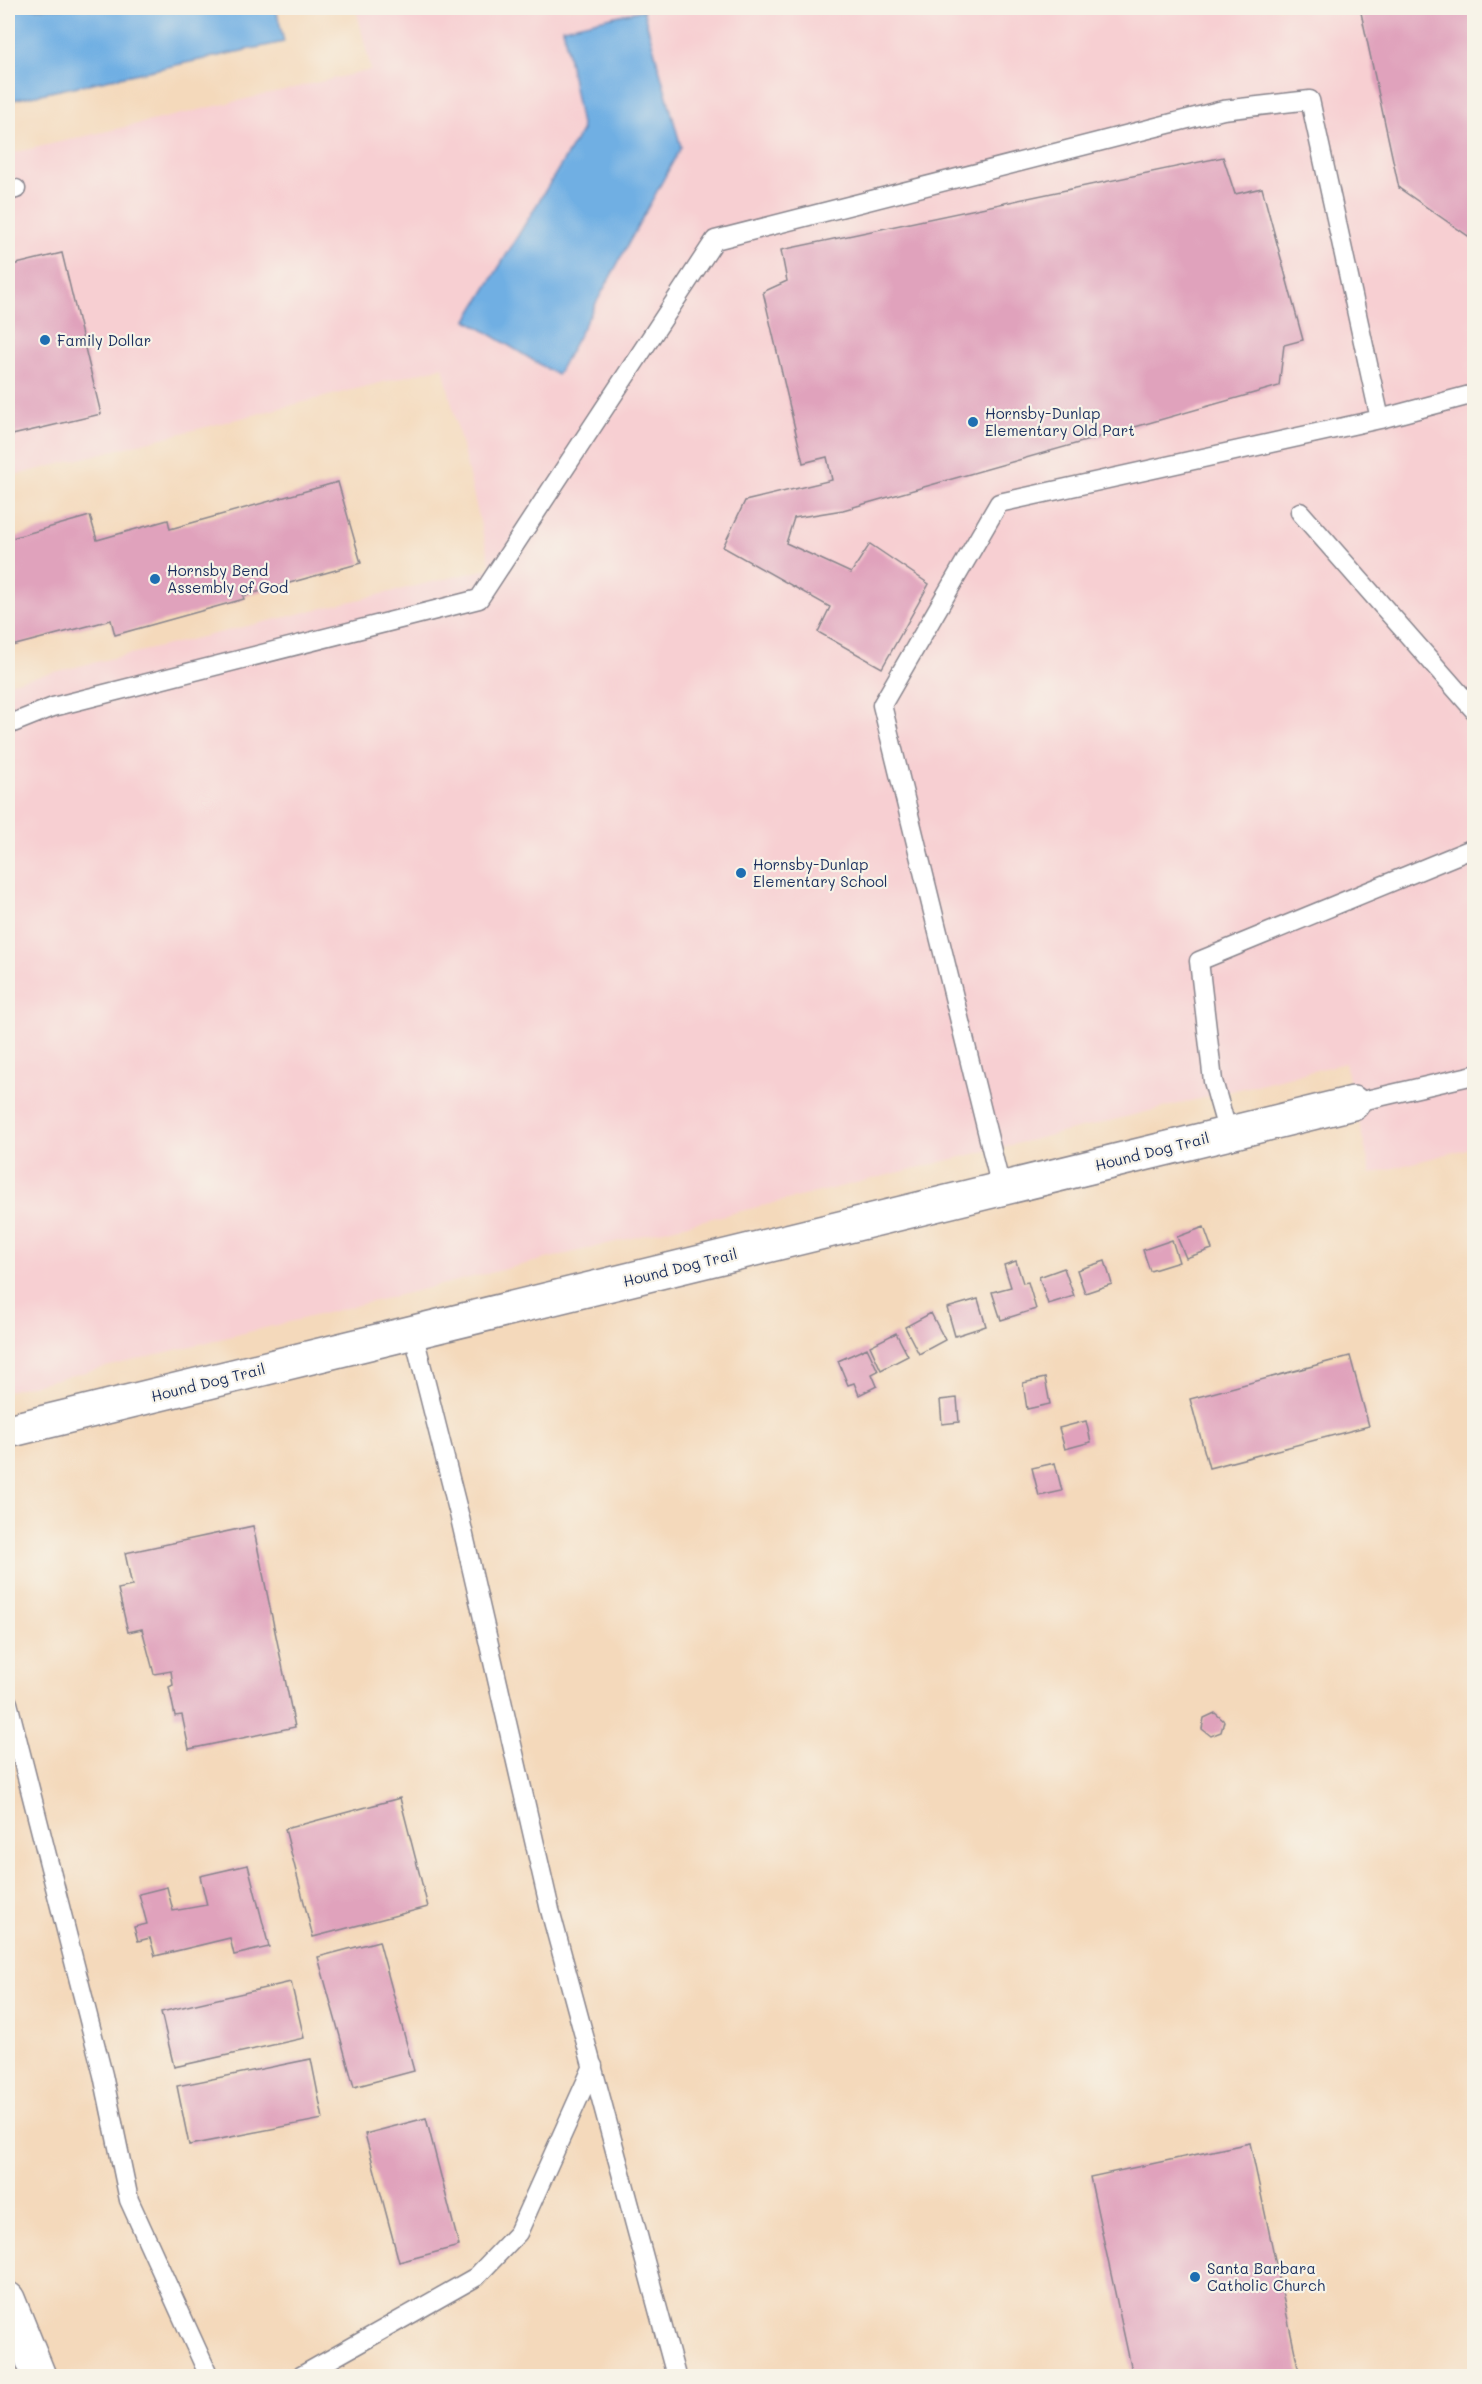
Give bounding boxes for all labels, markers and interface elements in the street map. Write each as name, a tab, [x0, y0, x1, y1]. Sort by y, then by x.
place label: Family Dollar	[57, 330, 151, 350]
marker: Family Dollar	[38, 333, 52, 347]
place label: Hornsby-Dunlap Elementary Old Part	[985, 403, 1135, 440]
marker: Hornsby-Dunlap Elementary Old Part	[966, 415, 980, 429]
place label: Hornsby Bend Assembly of God	[167, 560, 288, 597]
marker: Hornsby Bend Assembly of God	[148, 572, 162, 586]
place label: Hornsby-Dunlap Elementary School	[753, 854, 888, 891]
marker: Hornsby-Dunlap Elementary School	[734, 866, 748, 880]
street label: Hound Dog Trail	[1093, 1127, 1211, 1175]
street label: Hound Dog Trail	[621, 1243, 739, 1291]
street label: Hound Dog Trail	[149, 1358, 267, 1406]
place label: Santa Barbara Catholic Church	[1207, 2258, 1325, 2295]
marker: Santa Barbara Catholic Church	[1188, 2270, 1202, 2284]

